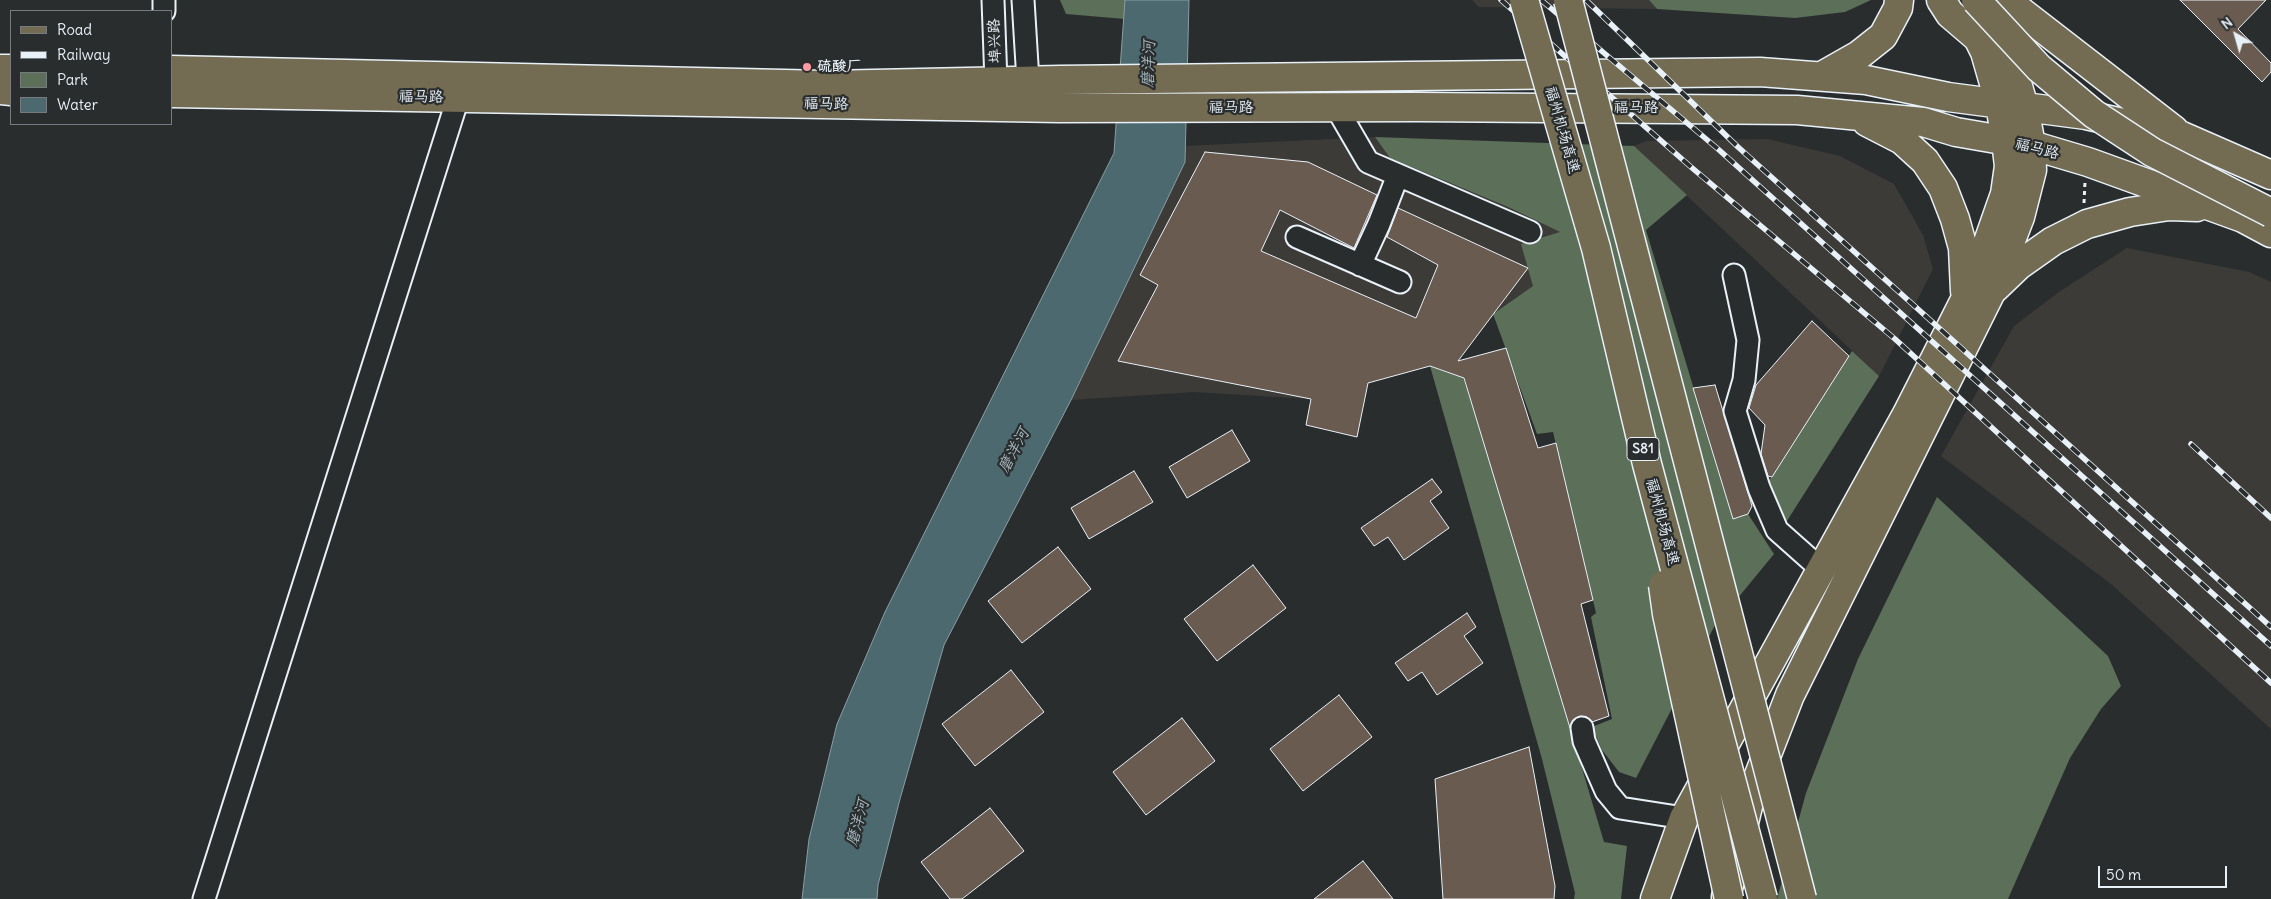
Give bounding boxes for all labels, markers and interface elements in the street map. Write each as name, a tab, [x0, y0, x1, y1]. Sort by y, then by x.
legend	[10, 10, 172, 125]
north arrow	[2211, 10, 2261, 60]
text: N	[2217, 13, 2236, 33]
street label: 埠兴路	[985, 18, 1005, 64]
text: Road	[57, 20, 92, 39]
water label: 磨洋河	[1139, 40, 1159, 88]
text: Railway	[57, 45, 111, 64]
place label: 硫酸厂	[817, 58, 862, 76]
marker: 硫酸厂	[801, 61, 813, 73]
text: Park	[57, 70, 88, 89]
street label: 福州机场高速	[1541, 84, 1583, 176]
street label: 福马路	[398, 88, 444, 106]
text: Water	[57, 95, 98, 114]
street label: 福马路	[803, 95, 849, 113]
street label: 福马路	[1209, 99, 1253, 117]
street label: 福马路	[1614, 99, 1658, 117]
street label: 福马路	[2013, 135, 2061, 163]
water label: 磨洋河	[994, 425, 1034, 477]
road number: S81	[1627, 438, 1659, 460]
street label: 福州机场高速	[1642, 476, 1682, 568]
water label: 磨洋河	[843, 797, 873, 849]
scale bar	[2101, 856, 2230, 888]
text: 50 m	[2106, 865, 2141, 884]

